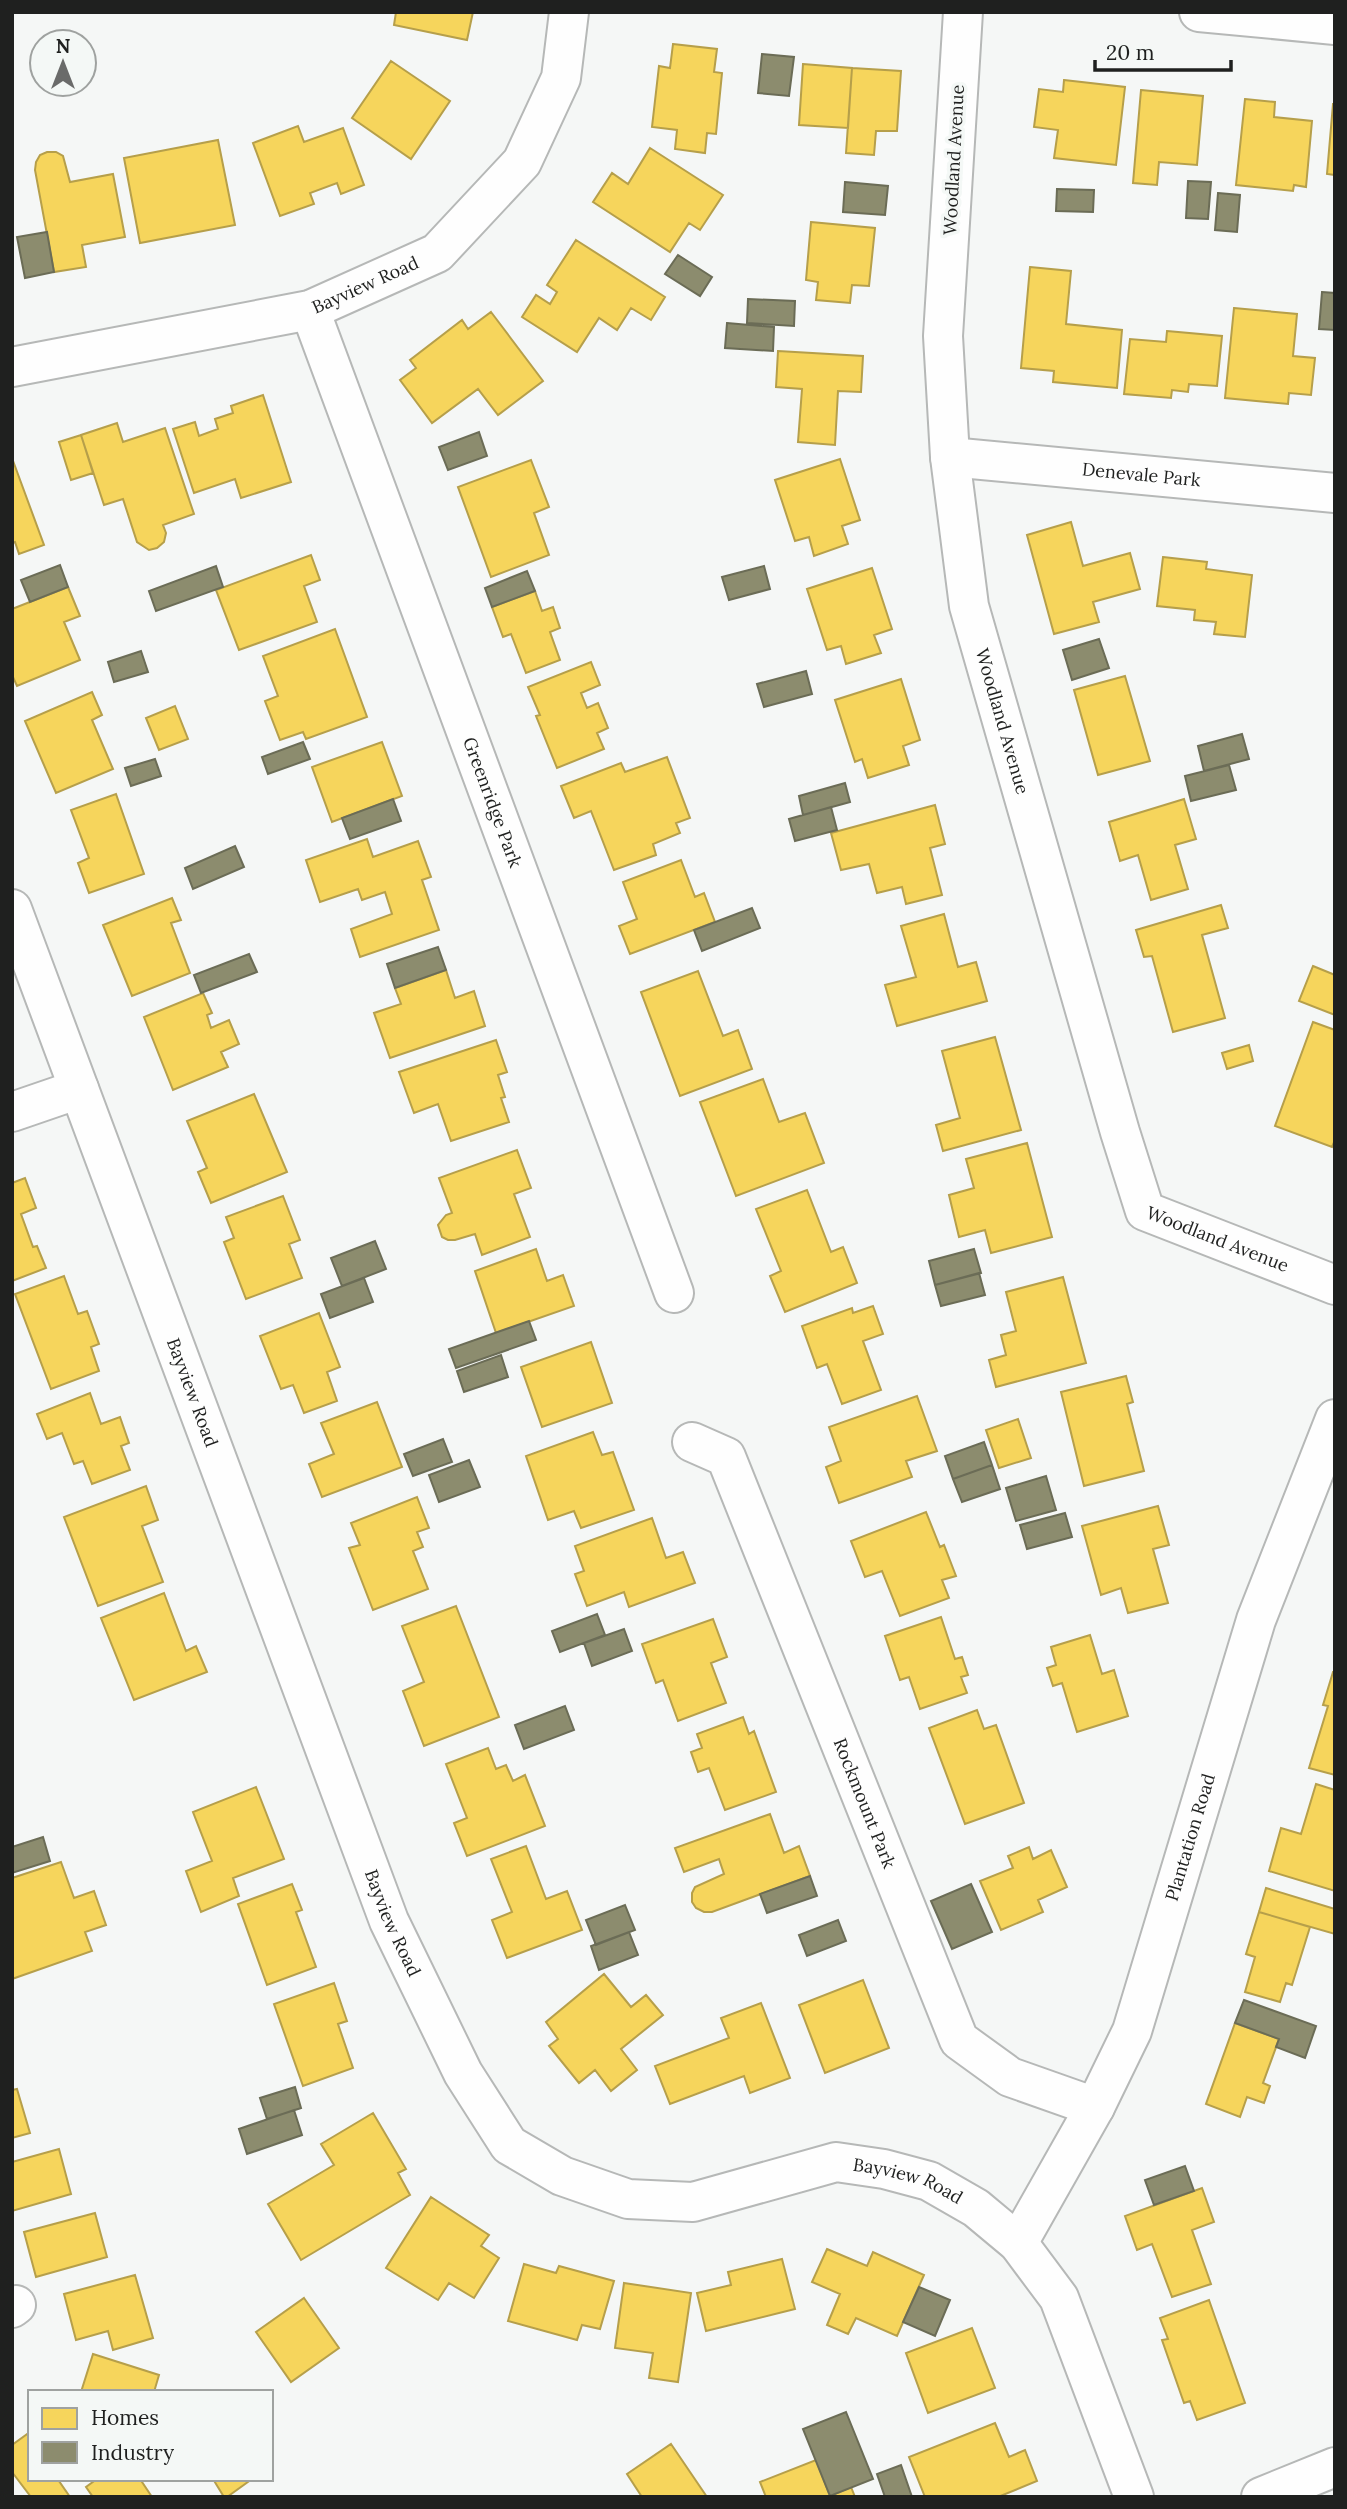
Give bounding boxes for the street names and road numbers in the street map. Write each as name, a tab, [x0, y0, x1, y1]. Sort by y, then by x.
street label: Woodland Avenue	[938, 84, 969, 236]
street label: Bayview Road	[308, 251, 422, 319]
street label: Denevale Park	[1081, 457, 1202, 491]
street label: Woodland Avenue	[971, 646, 1035, 797]
street label: Greenridge Park	[458, 734, 528, 871]
street label: Woodland Avenue	[1143, 1201, 1292, 1277]
street label: Bayview Road	[162, 1335, 223, 1450]
street label: Rockmount Park	[828, 1735, 901, 1872]
street label: Plantation Road	[1160, 1771, 1220, 1904]
street label: Bayview Road	[360, 1866, 426, 1980]
street label: Bayview Road	[852, 2153, 967, 2209]

